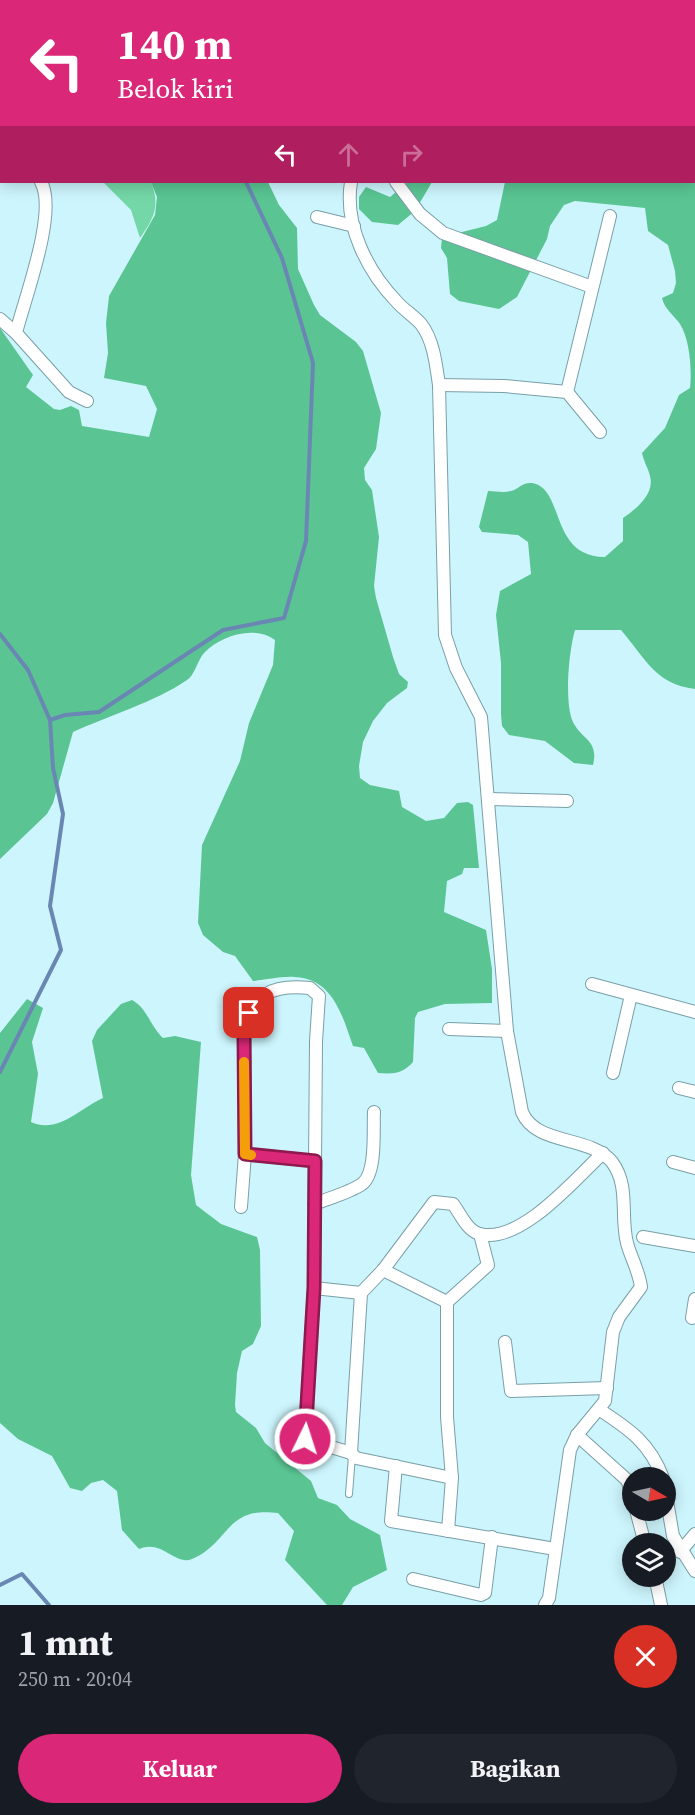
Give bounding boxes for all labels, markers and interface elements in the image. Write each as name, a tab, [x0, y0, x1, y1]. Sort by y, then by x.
text: 140 m	[117, 15, 232, 73]
icon: left	[18, 24, 96, 102]
text: Belok kiri	[117, 70, 233, 107]
icon: left	[269, 138, 302, 171]
icon: ahead	[332, 138, 365, 171]
icon: right	[395, 138, 428, 171]
pin	[223, 987, 274, 1038]
icon: arrive	[232, 996, 265, 1029]
position arrow	[273, 1407, 337, 1471]
north arrow	[622, 1467, 676, 1521]
map controls	[622, 1467, 676, 1587]
button: layers	[622, 1533, 676, 1587]
text: 1 mnt	[18, 1618, 113, 1667]
button: close	[614, 1625, 677, 1688]
text: 250 m · 20:04	[18, 1665, 132, 1693]
button: Keluar	[18, 1734, 342, 1803]
button: Bagikan	[354, 1734, 677, 1803]

